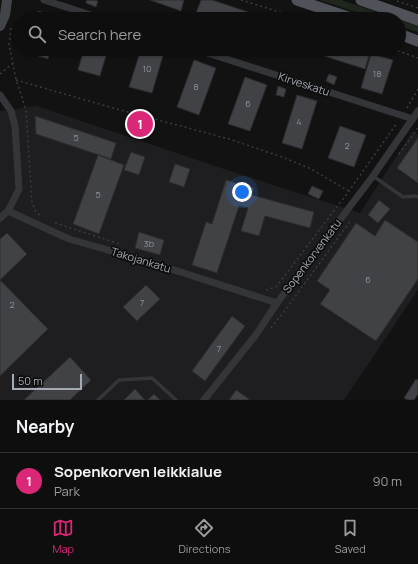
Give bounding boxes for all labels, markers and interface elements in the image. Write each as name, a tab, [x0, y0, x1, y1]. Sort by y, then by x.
search box	[12, 12, 406, 56]
icon: search	[26, 23, 48, 45]
text: Search here	[58, 24, 141, 45]
house number: 10	[143, 62, 152, 75]
house number: 18	[373, 67, 381, 80]
street label: Kirveskatu	[277, 68, 332, 99]
house number: 8	[193, 80, 199, 93]
house number: 6	[245, 97, 251, 110]
pin: 1	[127, 109, 153, 139]
house number: 4	[296, 115, 302, 128]
house number: 5	[73, 131, 79, 144]
house number: 2	[344, 139, 350, 152]
your location	[232, 182, 252, 202]
house number: 5	[95, 188, 101, 201]
street label: Sopenkorvenkatu	[279, 216, 344, 296]
house number: 3b	[144, 237, 154, 250]
street label: Takojankatu	[109, 243, 173, 276]
house number: 6	[365, 273, 371, 286]
house number: 7	[140, 296, 145, 309]
house number: 2	[9, 298, 15, 311]
house number: 7	[217, 342, 222, 355]
scale bar	[12, 372, 82, 391]
text: 50 m	[18, 373, 43, 388]
text: Nearby	[16, 415, 74, 438]
text: Sopenkorven leikkialue	[54, 461, 222, 482]
text: 1	[26, 472, 32, 490]
text: 90 m	[372, 472, 402, 490]
text: Park	[54, 482, 80, 500]
tab: Map	[52, 517, 74, 556]
tab: Directions	[178, 517, 231, 556]
tab: Saved	[335, 517, 366, 556]

